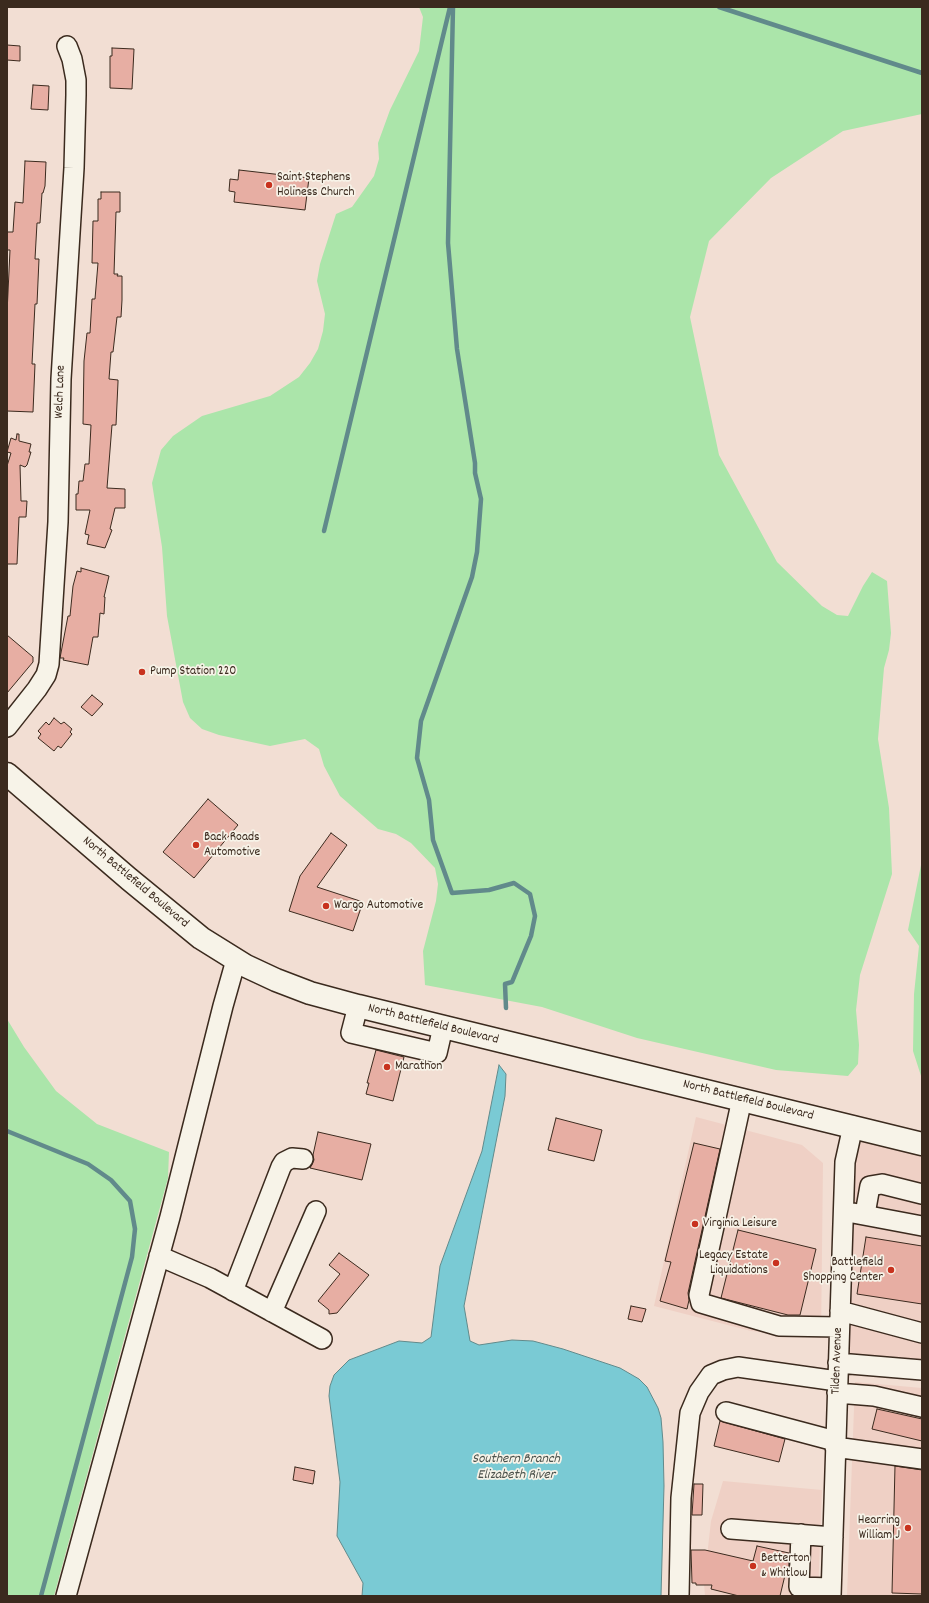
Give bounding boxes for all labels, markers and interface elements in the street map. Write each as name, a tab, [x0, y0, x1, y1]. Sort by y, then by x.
place label: Saint Stephens Holiness Church	[277, 170, 355, 201]
marker: Saint Stephens Holiness Church	[264, 180, 274, 190]
street label: Welch Lane	[52, 365, 70, 419]
place label: Pump Station 220	[150, 664, 236, 680]
marker: Pump Station 220	[137, 667, 147, 677]
place label: Back Roads Automotive	[204, 830, 260, 861]
street label: North Battlefield Boulevard	[79, 834, 191, 932]
marker: Back Roads Automotive	[191, 840, 201, 850]
place label: Wargo Automotive	[334, 898, 423, 914]
marker: Wargo Automotive	[321, 901, 331, 911]
street label: North Battlefield Boulevard	[366, 1001, 500, 1049]
place label: Marathon	[395, 1059, 442, 1075]
marker: Marathon	[382, 1062, 392, 1072]
street label: North Battlefield Boulevard	[681, 1077, 815, 1125]
place label: Virginia Leisure	[703, 1216, 777, 1232]
marker: Virginia Leisure	[690, 1219, 700, 1229]
place label: Legacy Estate Liquidations	[699, 1248, 768, 1279]
place label: Battlefield Shopping Center	[803, 1255, 883, 1286]
marker: Legacy Estate Liquidations	[771, 1258, 781, 1268]
marker: Battlefield Shopping Center	[886, 1265, 896, 1275]
street label: Tilden Avenue	[829, 1327, 847, 1395]
water label: Southern Branch Elizabeth River	[472, 1452, 560, 1484]
place label: Hearring William J	[858, 1513, 900, 1544]
marker: Hearring William J	[903, 1523, 913, 1533]
place label: Betterton & Whitlow	[761, 1551, 810, 1582]
marker: Betterton & Whitlow	[748, 1561, 758, 1571]

